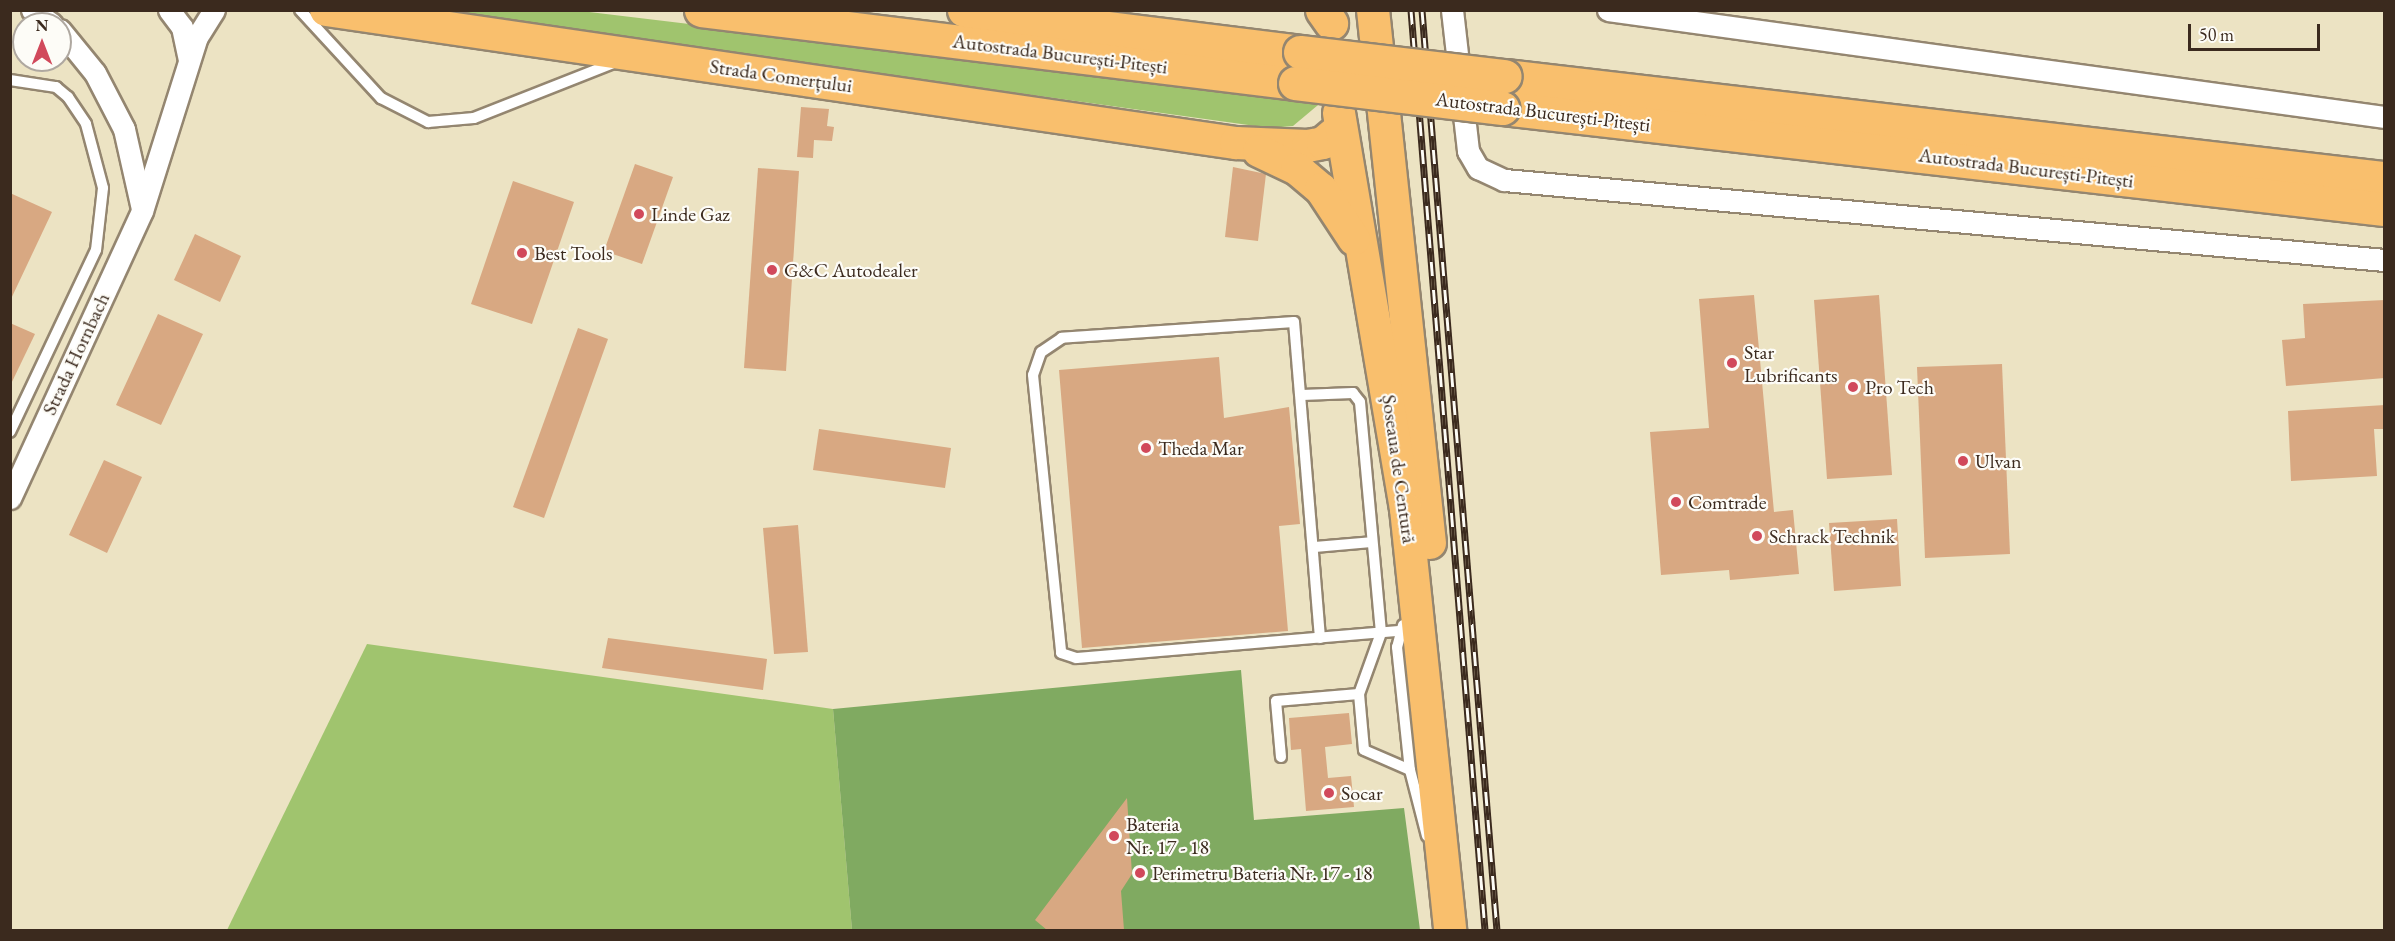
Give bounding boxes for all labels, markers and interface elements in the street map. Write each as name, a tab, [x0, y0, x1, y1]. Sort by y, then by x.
north arrow	[12, 12, 72, 72]
scale bar	[2191, 12, 2323, 50]
text: N	[36, 15, 48, 36]
text: 50 m	[2199, 23, 2234, 46]
street label: Autostrada București-Pitești	[951, 29, 1169, 79]
street label: Strada Comerțului	[708, 54, 854, 98]
street label: Autostrada București-Pitești	[1434, 87, 1652, 137]
street label: Autostrada București-Pitești	[1917, 143, 2135, 193]
place label: Linde Gaz	[651, 202, 730, 226]
marker: Linde Gaz	[632, 207, 646, 221]
place label: Best Tools	[534, 241, 612, 265]
marker: Best Tools	[515, 246, 529, 260]
place label: G&C Autodealer	[784, 258, 918, 282]
marker: G&C Autodealer	[765, 263, 779, 277]
street label: Strada Hornbach	[37, 289, 115, 419]
place label: Star Lubrificants	[1744, 340, 1838, 387]
marker: Star Lubrificants	[1725, 356, 1739, 370]
place label: Pro Tech	[1865, 375, 1934, 399]
marker: Pro Tech	[1846, 380, 1860, 394]
street label: Șoseaua de Centură	[1377, 393, 1421, 545]
place label: Theda Mar	[1158, 436, 1244, 460]
marker: Theda Mar	[1139, 441, 1153, 455]
place label: Ulvan	[1975, 449, 2022, 473]
marker: Ulvan	[1956, 454, 1970, 468]
place label: Comtrade	[1688, 490, 1767, 514]
marker: Comtrade	[1669, 495, 1683, 509]
place label: Schrack Technik	[1769, 524, 1895, 548]
marker: Schrack Technik	[1750, 529, 1764, 543]
place label: Socar	[1341, 781, 1383, 805]
marker: Socar	[1322, 786, 1336, 800]
place label: Bateria Nr. 17 - 18	[1126, 813, 1209, 860]
marker: Bateria Nr. 17 - 18	[1107, 829, 1121, 843]
place label: Perimetru Bateria Nr. 17 - 18	[1152, 861, 1373, 885]
marker: Perimetru Bateria Nr. 17 - 18	[1133, 866, 1147, 880]

